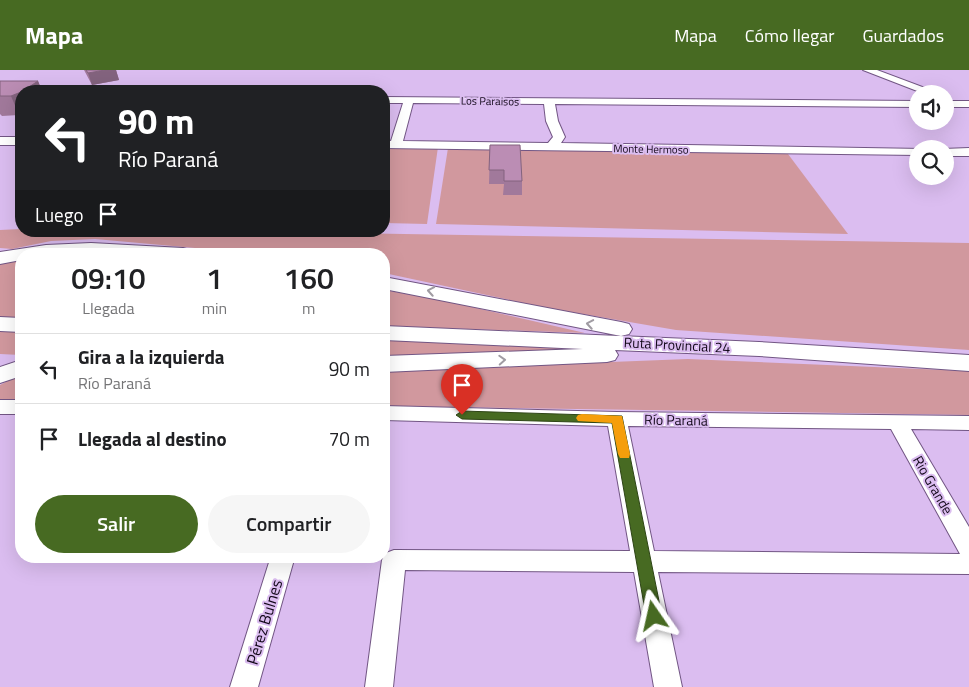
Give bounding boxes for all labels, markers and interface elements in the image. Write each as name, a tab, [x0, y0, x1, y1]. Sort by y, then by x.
text: Mapa	[25, 17, 83, 53]
text: Mapa	[674, 22, 717, 49]
text: Cómo llegar	[745, 22, 834, 49]
text: Guardados	[862, 22, 944, 49]
map controls	[909, 85, 954, 185]
button: sound	[909, 85, 954, 130]
street label: Los Paraisos	[461, 92, 519, 110]
text: 90 m	[118, 94, 194, 148]
icon: left	[35, 105, 100, 170]
street label: Monte Hermoso	[613, 140, 689, 158]
button: search	[909, 140, 954, 185]
text: Río Paraná	[118, 142, 218, 176]
text: Luego	[35, 200, 84, 229]
icon: arrive	[94, 200, 122, 228]
text: 09:10	[71, 255, 146, 301]
text: 1	[206, 255, 223, 301]
text: 160	[283, 255, 334, 301]
one-way arrow	[426, 286, 435, 297]
text: Llegada	[82, 296, 134, 320]
text: min	[202, 296, 227, 320]
text: m	[302, 296, 315, 320]
one-way arrow	[585, 319, 593, 330]
street label: Ruta Provincial 24	[623, 331, 731, 358]
text: Gira a la izquierda	[78, 342, 225, 371]
text: 90 m	[329, 354, 370, 383]
icon: left	[35, 355, 63, 383]
one-way arrow	[499, 355, 507, 366]
pin	[441, 364, 483, 415]
text: Río Paraná	[78, 371, 151, 395]
icon: arrive	[448, 371, 476, 399]
street label: Río Paraná	[644, 408, 708, 431]
text: Llegada al destino	[78, 424, 227, 453]
text: 70 m	[329, 424, 370, 453]
icon: arrive	[35, 425, 63, 453]
street label: Rio Grande	[908, 452, 959, 518]
button: Salir	[35, 495, 198, 553]
button: Compartir	[208, 495, 370, 553]
street label: Pérez Bulnes	[240, 576, 288, 668]
position arrow	[627, 589, 679, 641]

